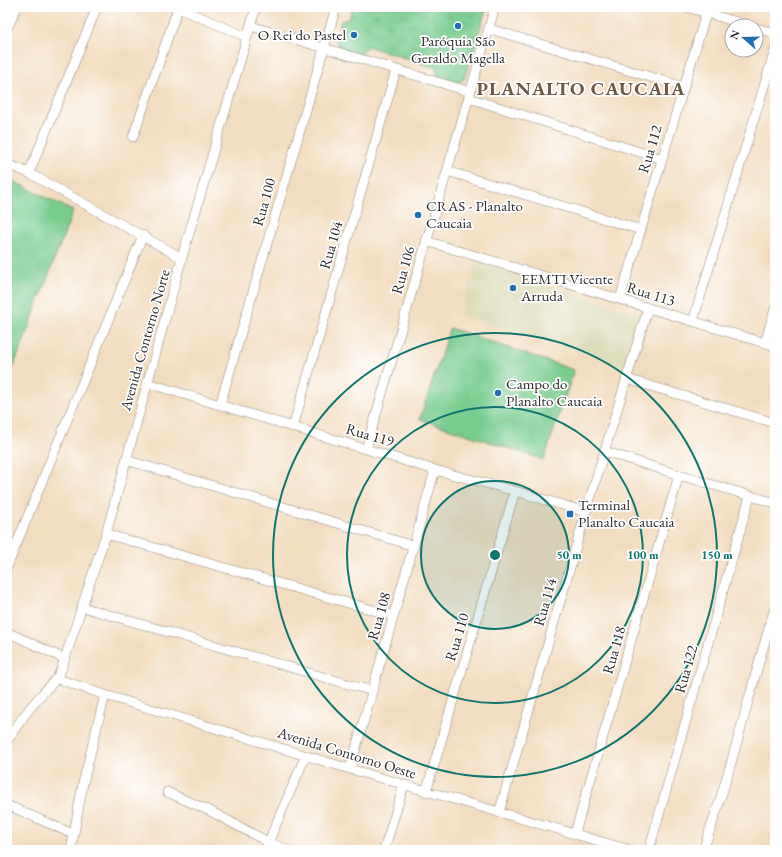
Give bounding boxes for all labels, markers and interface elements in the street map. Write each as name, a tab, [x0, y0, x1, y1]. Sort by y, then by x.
north arrow	[724, 18, 764, 58]
marker: Paróquia São Geraldo Magella	[453, 21, 463, 31]
place label: O Rei do Pastel	[258, 25, 346, 44]
text: N	[727, 28, 743, 41]
marker: O Rei do Pastel	[349, 30, 359, 40]
place label: Paróquia São Geraldo Magella	[411, 31, 505, 67]
district label: PLANALTO CAUCAIA	[476, 76, 686, 101]
street label: Rua 112	[633, 122, 666, 175]
street label: Rua 100	[248, 176, 279, 228]
place label: CRAS - Planalto Caucaia	[426, 196, 523, 232]
marker: CRAS - Planalto Caucaia	[413, 210, 423, 220]
street label: Rua 104	[315, 218, 347, 271]
street label: Rua 106	[387, 244, 418, 296]
street label: Avenida Contorno Norte	[115, 267, 174, 414]
place label: EEMTI Vicente Arruda	[520, 269, 613, 305]
street label: Rua 113	[625, 277, 677, 310]
marker: EEMTI Vicente Arruda	[508, 283, 518, 293]
place label: Campo do Planalto Caucaia	[506, 374, 603, 410]
marker: Campo do Planalto Caucaia	[493, 388, 503, 398]
street label: Rua 119	[344, 419, 396, 450]
place label: Terminal Planalto Caucaia	[578, 495, 675, 531]
marker: Terminal Planalto Caucaia	[565, 509, 575, 519]
text: 50 m	[556, 547, 582, 563]
text: 100 m	[627, 547, 659, 563]
text: 150 m	[701, 547, 733, 563]
centre of rings	[488, 548, 502, 562]
street label: Rua 114	[529, 575, 561, 628]
street label: Rua 108	[363, 590, 394, 642]
street label: Rua 110	[440, 611, 473, 663]
street label: Rua 118	[598, 624, 629, 676]
street label: Rua 122	[670, 642, 702, 695]
street label: Avenida Contorno Oeste	[275, 722, 419, 783]

